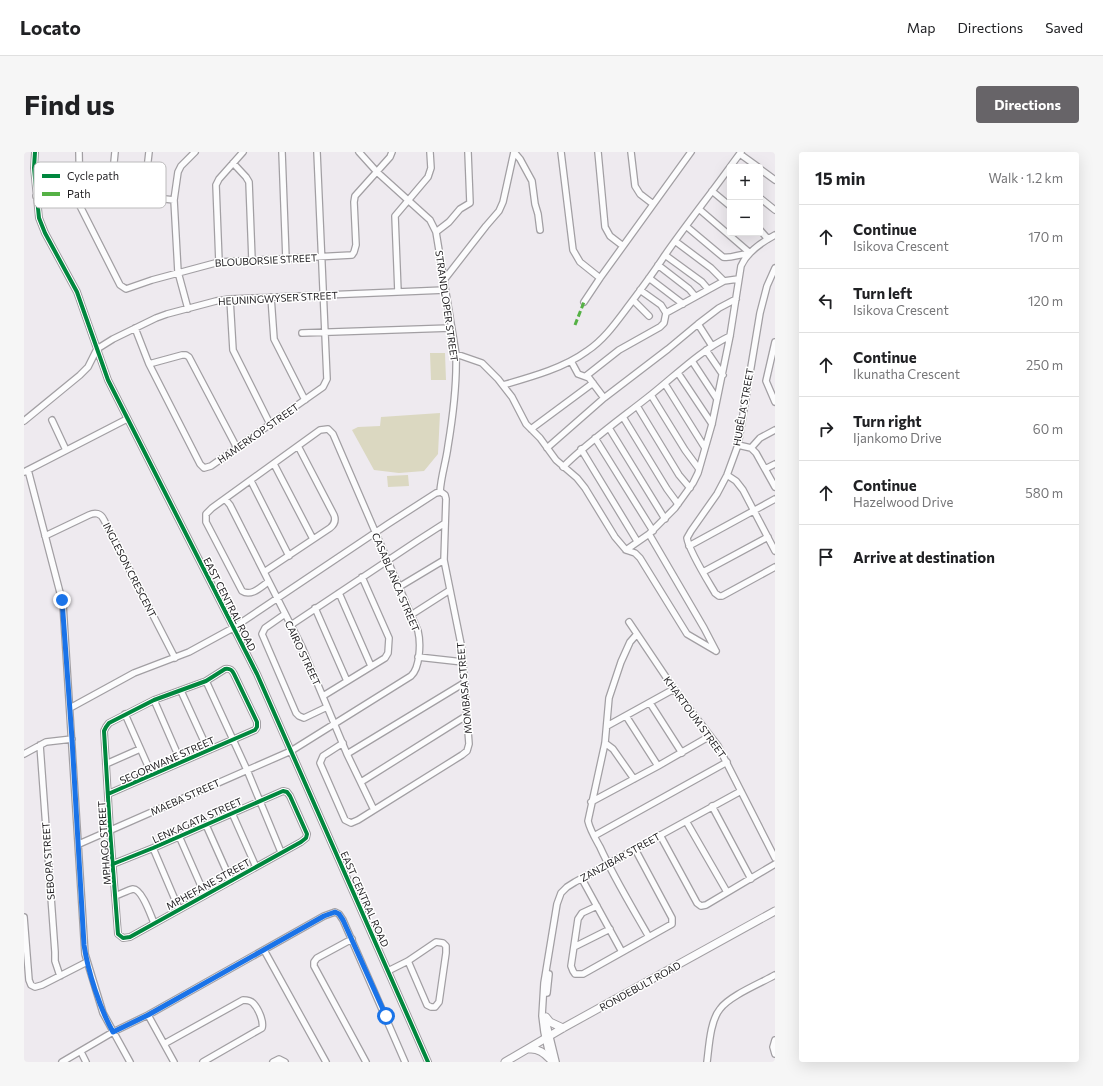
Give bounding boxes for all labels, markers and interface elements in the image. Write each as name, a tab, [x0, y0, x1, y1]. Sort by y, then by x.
text: Locato	[20, 16, 81, 39]
text: Map	[907, 19, 936, 36]
text: Directions	[958, 19, 1023, 36]
text: Saved	[1045, 19, 1083, 36]
button: Directions	[976, 86, 1079, 123]
text: Find us	[24, 87, 115, 121]
legend	[34, 162, 166, 208]
map controls	[727, 164, 763, 236]
button: +	[727, 164, 763, 200]
text: 15 min	[815, 168, 865, 189]
text: Cycle path	[67, 169, 119, 182]
text: Walk · 1.2 km	[989, 170, 1063, 186]
text: Path	[67, 187, 90, 200]
button: −	[727, 200, 763, 236]
text: Continue	[853, 220, 917, 238]
icon: ahead	[815, 226, 837, 248]
text: 170 m	[1028, 229, 1063, 245]
text: Isikova Crescent	[853, 238, 949, 254]
street label: STRANDLOPER STREET	[433, 250, 461, 363]
street label: BLOUBORSIE STREET	[215, 251, 318, 269]
text: Turn left	[853, 284, 912, 302]
street label: HEUNINGWYSER STREET	[218, 289, 339, 307]
icon: left	[815, 290, 837, 312]
text: 120 m	[1028, 293, 1063, 309]
text: Isikova Crescent	[853, 302, 949, 318]
text: Continue	[853, 348, 917, 366]
icon: ahead	[815, 354, 837, 376]
text: 250 m	[1026, 357, 1063, 373]
text: Ikunatha Crescent	[853, 366, 960, 382]
street label: HUBÊLA STREET	[730, 367, 756, 447]
street label: HAMERKOP STREET	[215, 400, 301, 466]
text: Turn right	[853, 412, 922, 430]
icon: right	[815, 418, 837, 440]
text: 60 m	[1033, 421, 1063, 437]
text: Ijankomo Drive	[853, 430, 942, 446]
text: Continue	[853, 476, 917, 494]
icon: ahead	[815, 482, 837, 504]
text: 580 m	[1025, 485, 1063, 501]
text: Hazelwood Drive	[853, 494, 953, 510]
street label: INGLESON CRESCENT	[101, 521, 159, 620]
street label: CASABLANCA STREET	[370, 531, 422, 634]
icon: arrive	[815, 546, 837, 568]
text: Arrive at destination	[853, 548, 995, 566]
street label: EAST CENTRAL ROAD	[201, 555, 259, 653]
route end	[53, 591, 71, 609]
street label: CAIRO STREET	[283, 619, 324, 688]
street label: MOMBASA STREET	[454, 641, 474, 734]
street label: KHARTOUM STREET	[661, 674, 729, 761]
street label: SEGORWANE STREET	[118, 733, 217, 786]
street label: MAEBA STREET	[148, 776, 222, 818]
street label: LENKAGATA STREET	[150, 794, 244, 845]
street label: MPHAGO STREET	[95, 800, 113, 886]
street label: SEBOPA STREET	[39, 821, 57, 900]
street label: ZANZIBAR STREET	[578, 830, 663, 884]
street label: EAST CENTRAL ROAD	[338, 849, 392, 949]
street label: MPHEFANE STREET	[164, 856, 253, 912]
street label: RONDEBULT ROAD	[597, 959, 683, 1013]
route start	[377, 1007, 395, 1025]

